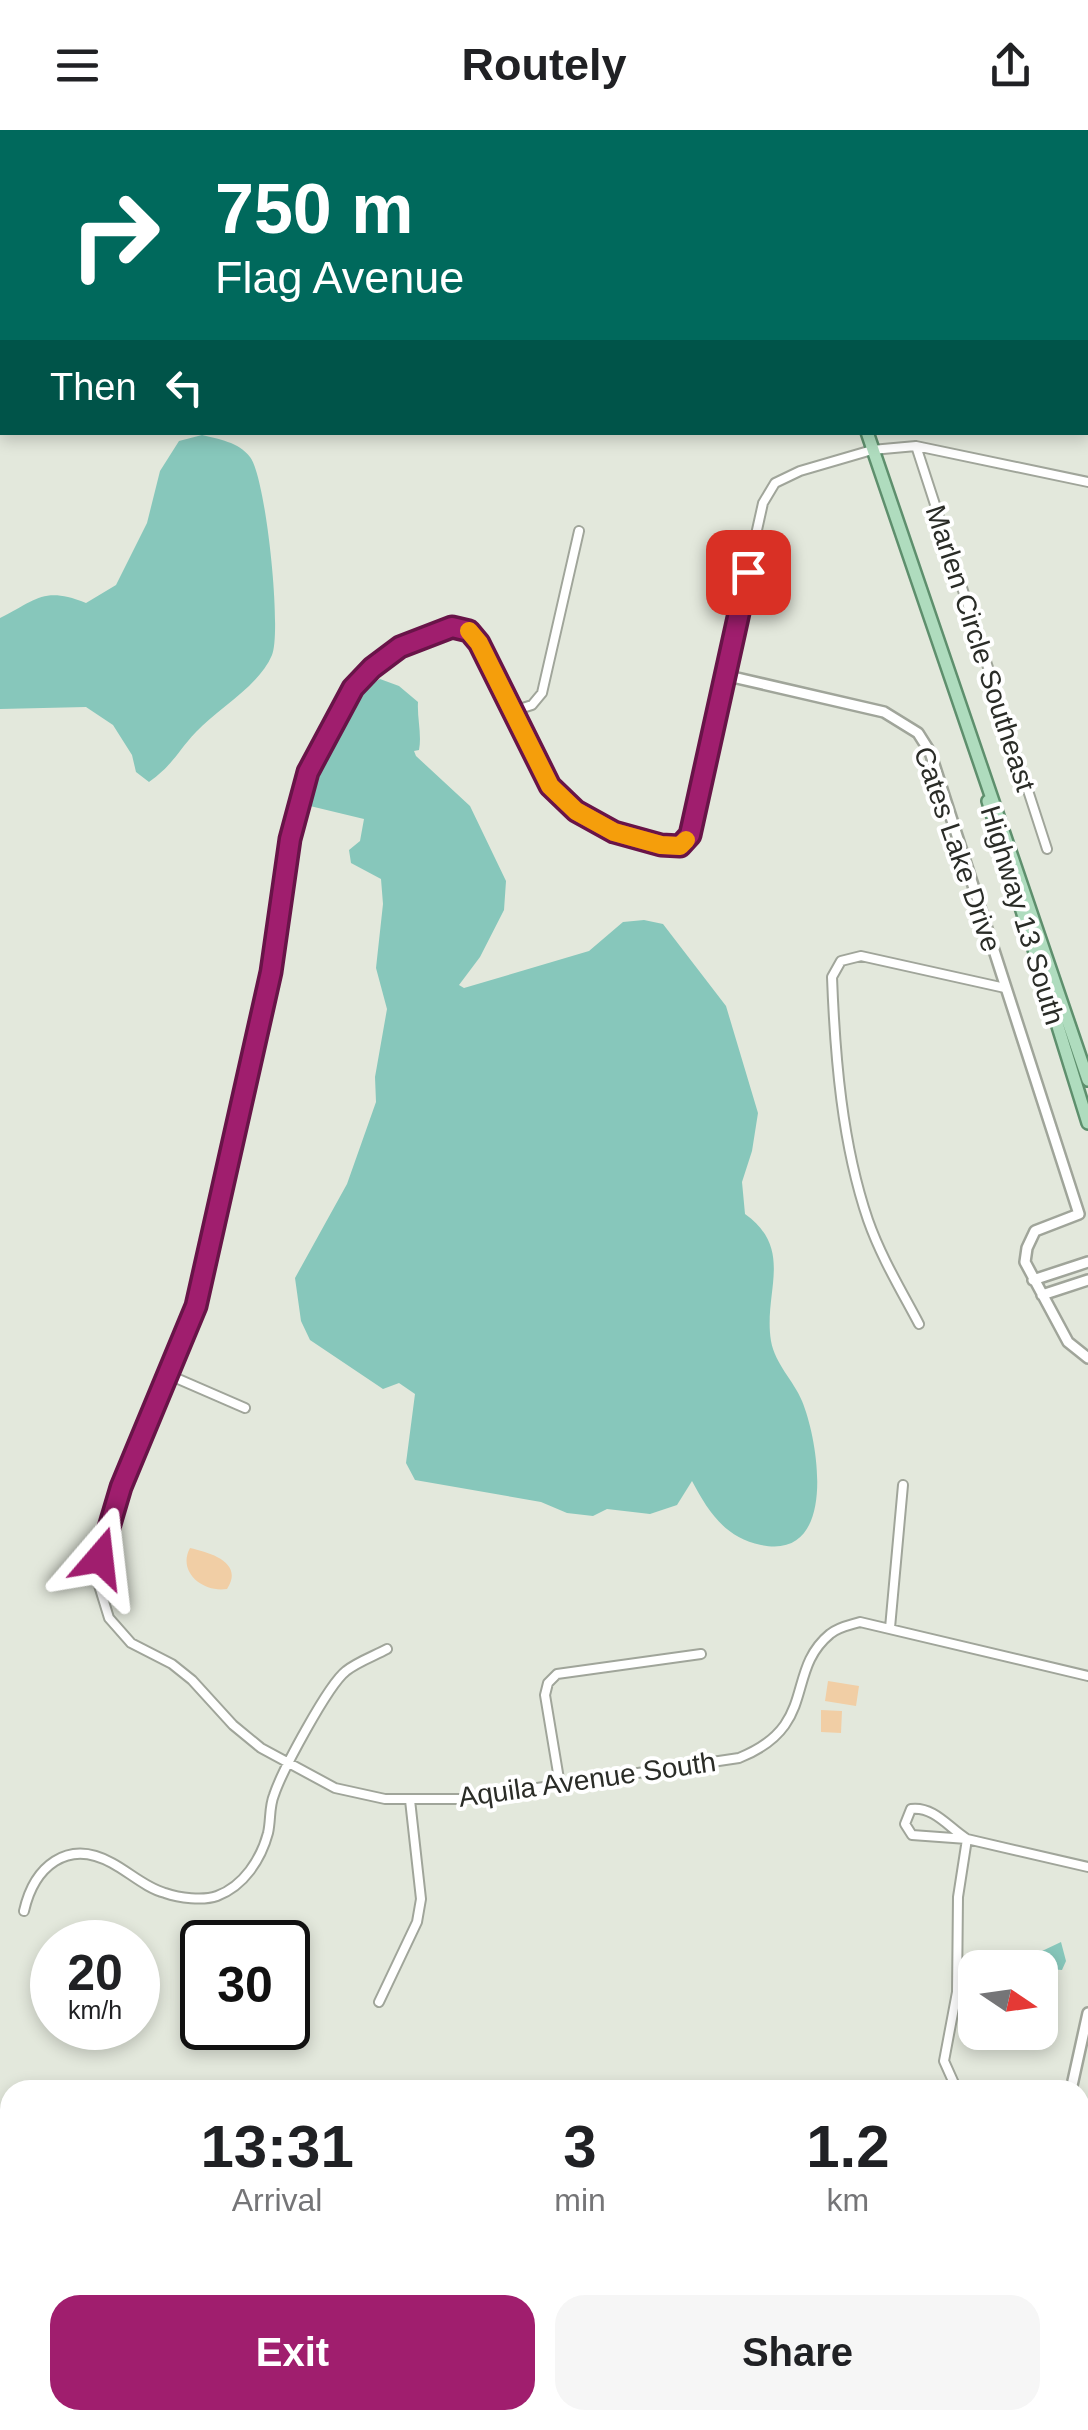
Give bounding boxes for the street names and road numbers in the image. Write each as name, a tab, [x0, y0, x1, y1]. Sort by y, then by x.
street label: Marlen Circle Southeast	[920, 501, 1041, 795]
street label: Cates Lake Drive	[908, 743, 1007, 956]
street label: Highway 13 South	[974, 802, 1071, 1028]
street label: Aquila Avenue South	[456, 1746, 718, 1813]

